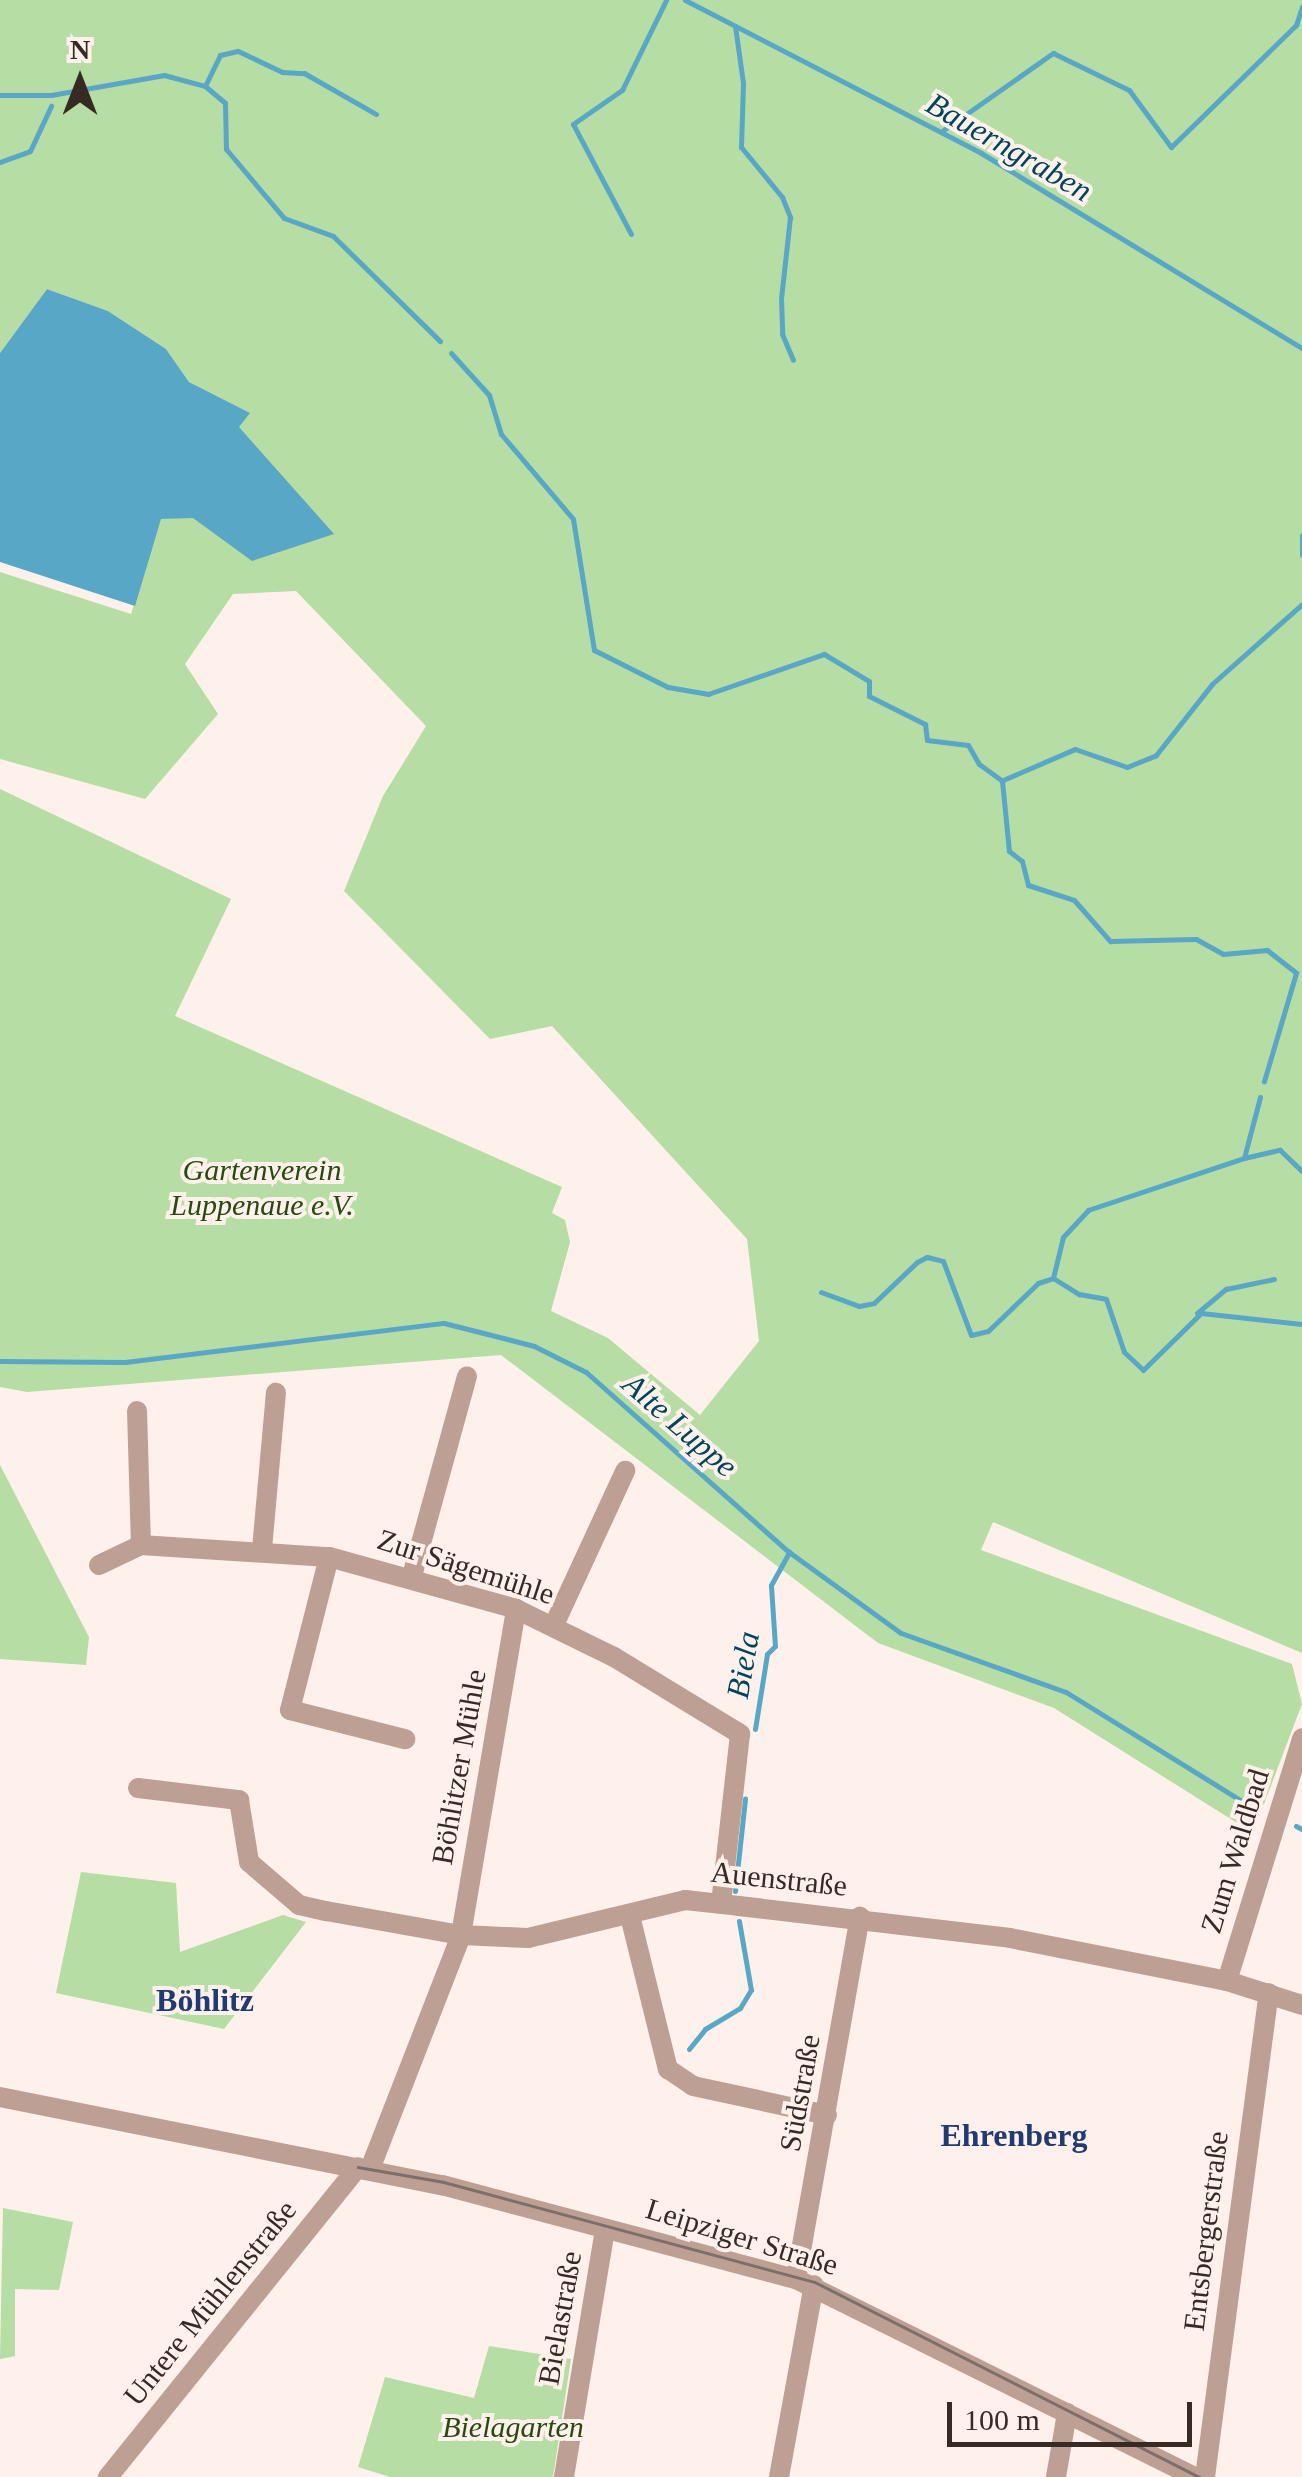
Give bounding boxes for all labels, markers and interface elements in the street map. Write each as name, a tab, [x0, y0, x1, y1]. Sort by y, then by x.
north arrow	[30, 30, 130, 130]
text: N	[70, 34, 90, 65]
water label: Bauerngraben	[919, 84, 1099, 210]
park label: Gartenverein Luppenaue e.V.	[170, 1152, 354, 1222]
water label: Alte Luppe	[615, 1365, 745, 1485]
street label: Zur Sägemühle	[373, 1521, 559, 1613]
water label: Biela	[718, 1628, 768, 1702]
street label: Böhlitzer Mühle	[424, 1667, 494, 1867]
street label: Zum Waldbad	[1193, 1764, 1277, 1938]
street label: Auenstraße	[709, 1854, 849, 1904]
district label: Böhlitz	[156, 1981, 254, 2019]
street label: Südstraße	[772, 2032, 828, 2154]
district label: Ehrenberg	[941, 2116, 1087, 2154]
street label: Entsbergerstraße	[1176, 2129, 1236, 2333]
street label: Leipziger Straße	[642, 2191, 842, 2283]
street label: Untere Mühlenstraße	[116, 2193, 304, 2413]
street label: Bielastraße	[531, 2248, 589, 2388]
scale bar	[952, 2382, 1197, 2444]
text: 100 m	[964, 2403, 1040, 2436]
park label: Bielagarten	[442, 2409, 584, 2445]

